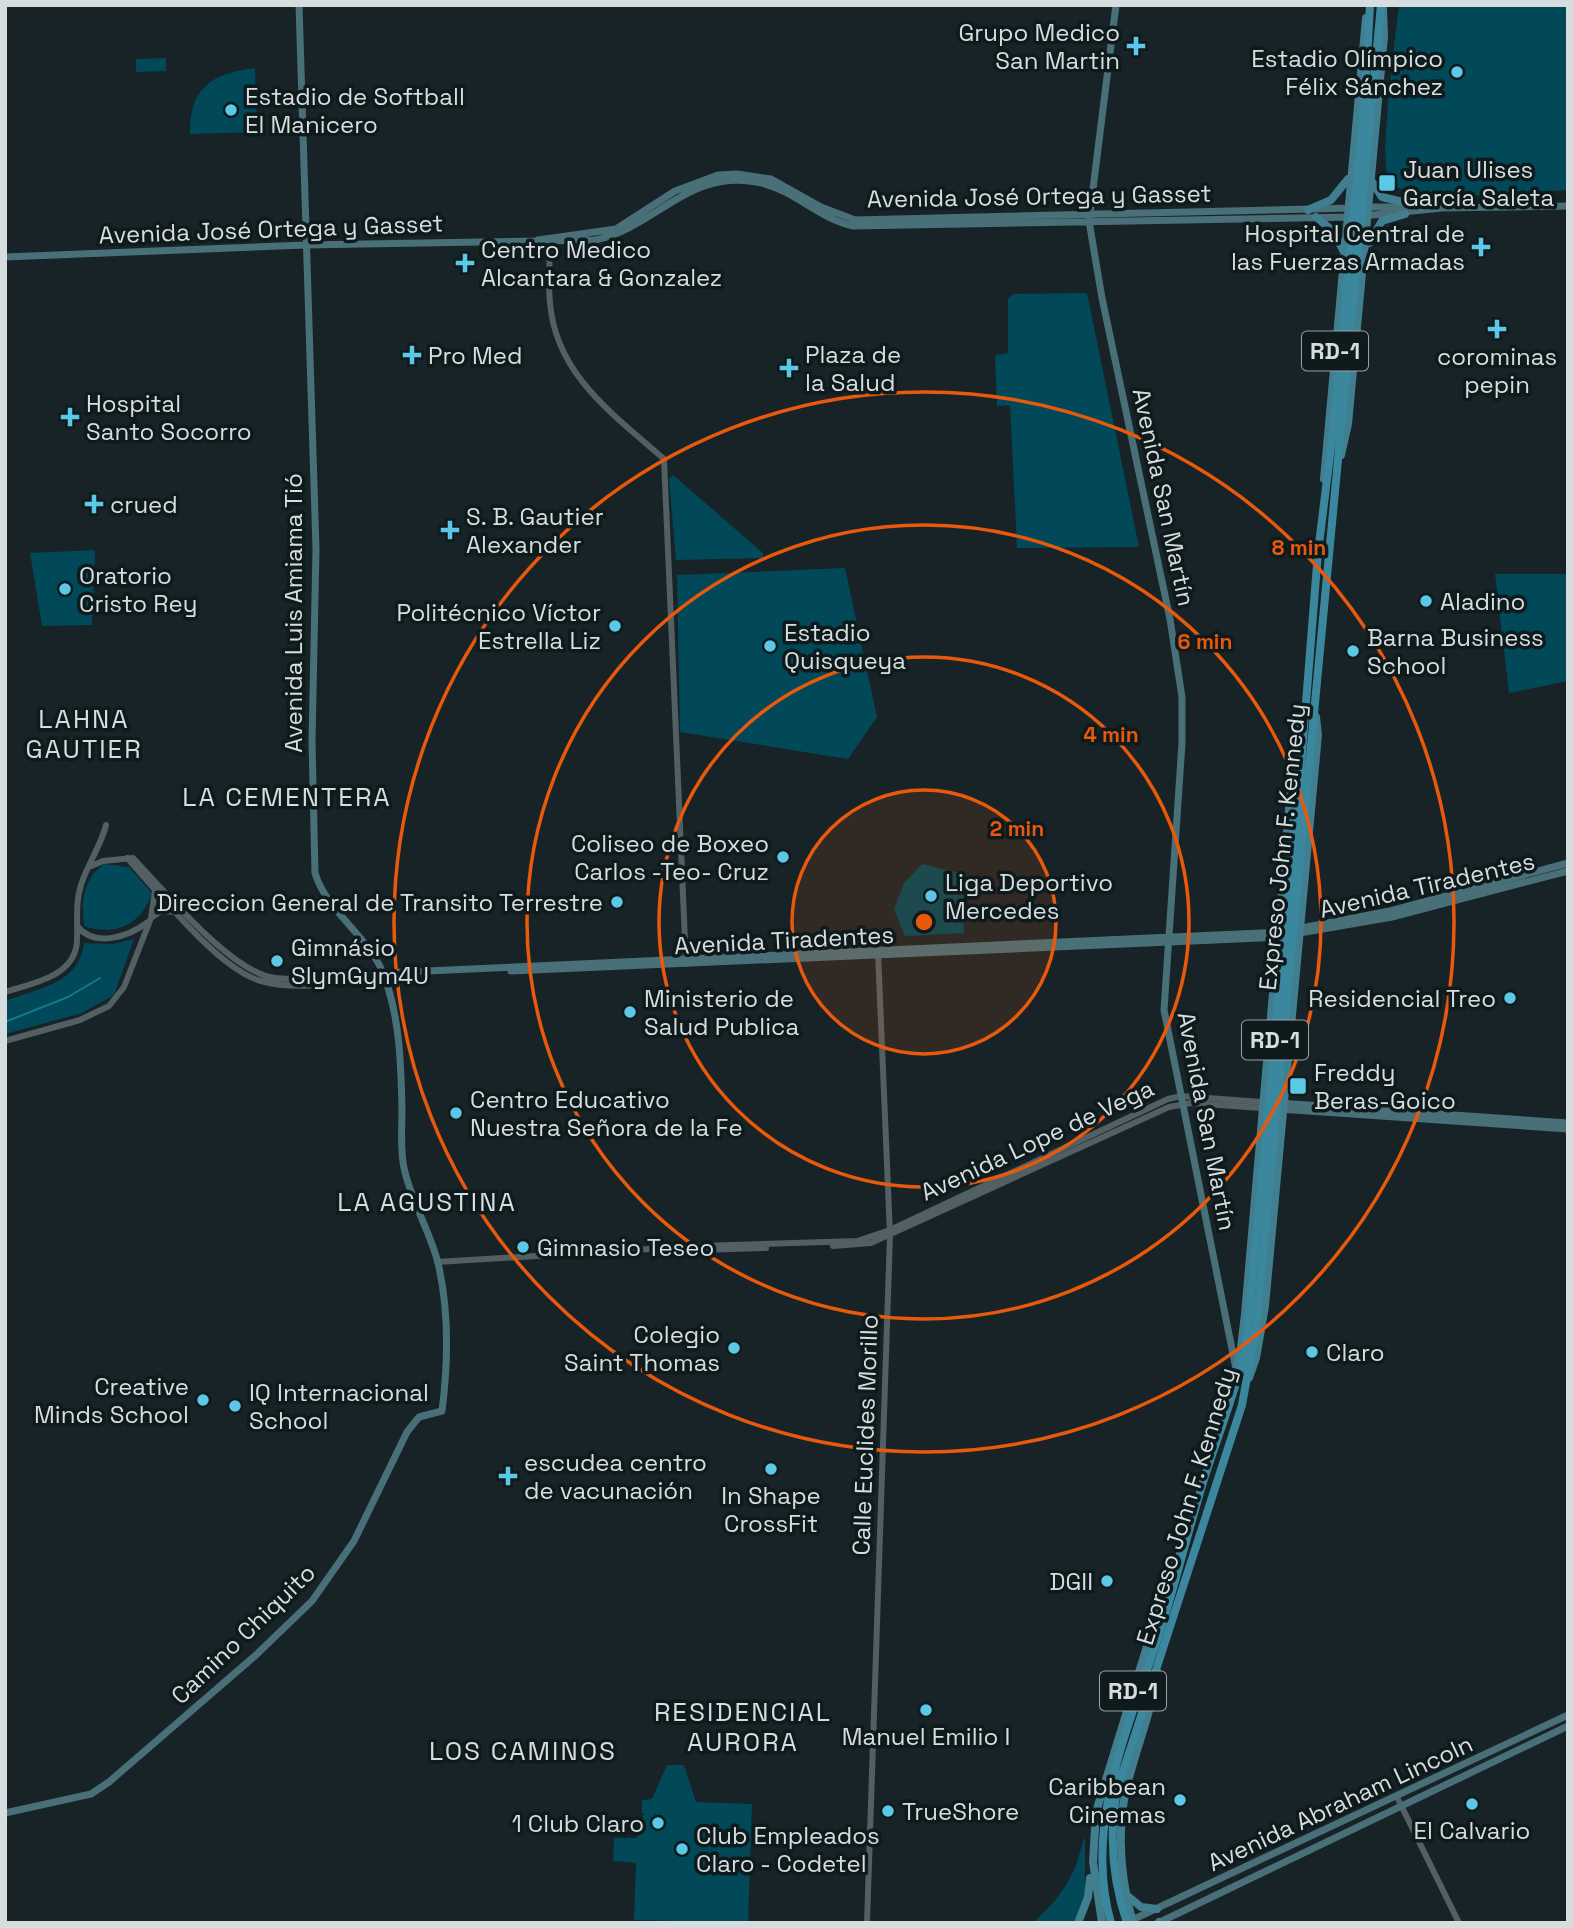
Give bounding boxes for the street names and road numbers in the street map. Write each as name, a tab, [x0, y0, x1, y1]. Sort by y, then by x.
street label: Avenida José Ortega y Gasset	[866, 177, 1212, 215]
street label: Avenida José Ortega y Gasset	[98, 207, 444, 251]
road number: RD-1	[1302, 332, 1368, 370]
street label: Avenida San Martín	[1126, 385, 1202, 609]
street label: Avenida Luis Amiama Tió	[278, 473, 309, 753]
street label: Expreso John F. Kennedy	[1252, 702, 1312, 992]
street label: Avenida Tiradentes	[1316, 845, 1538, 925]
street label: Avenida Tiradentes	[673, 919, 895, 961]
street label: Avenida San Martín	[1171, 1009, 1243, 1233]
road number: RD-1	[1242, 1021, 1308, 1060]
street label: Avenida Lope de Vega	[915, 1072, 1159, 1208]
street label: Calle Euclides Morillo	[845, 1314, 885, 1556]
street label: Expreso John F. Kennedy	[1129, 1364, 1243, 1648]
street label: Camino Chiquito	[164, 1557, 322, 1711]
road number: RD-1	[1100, 1672, 1166, 1710]
street label: Avenida Abraham Lincoln	[1203, 1728, 1477, 1878]

